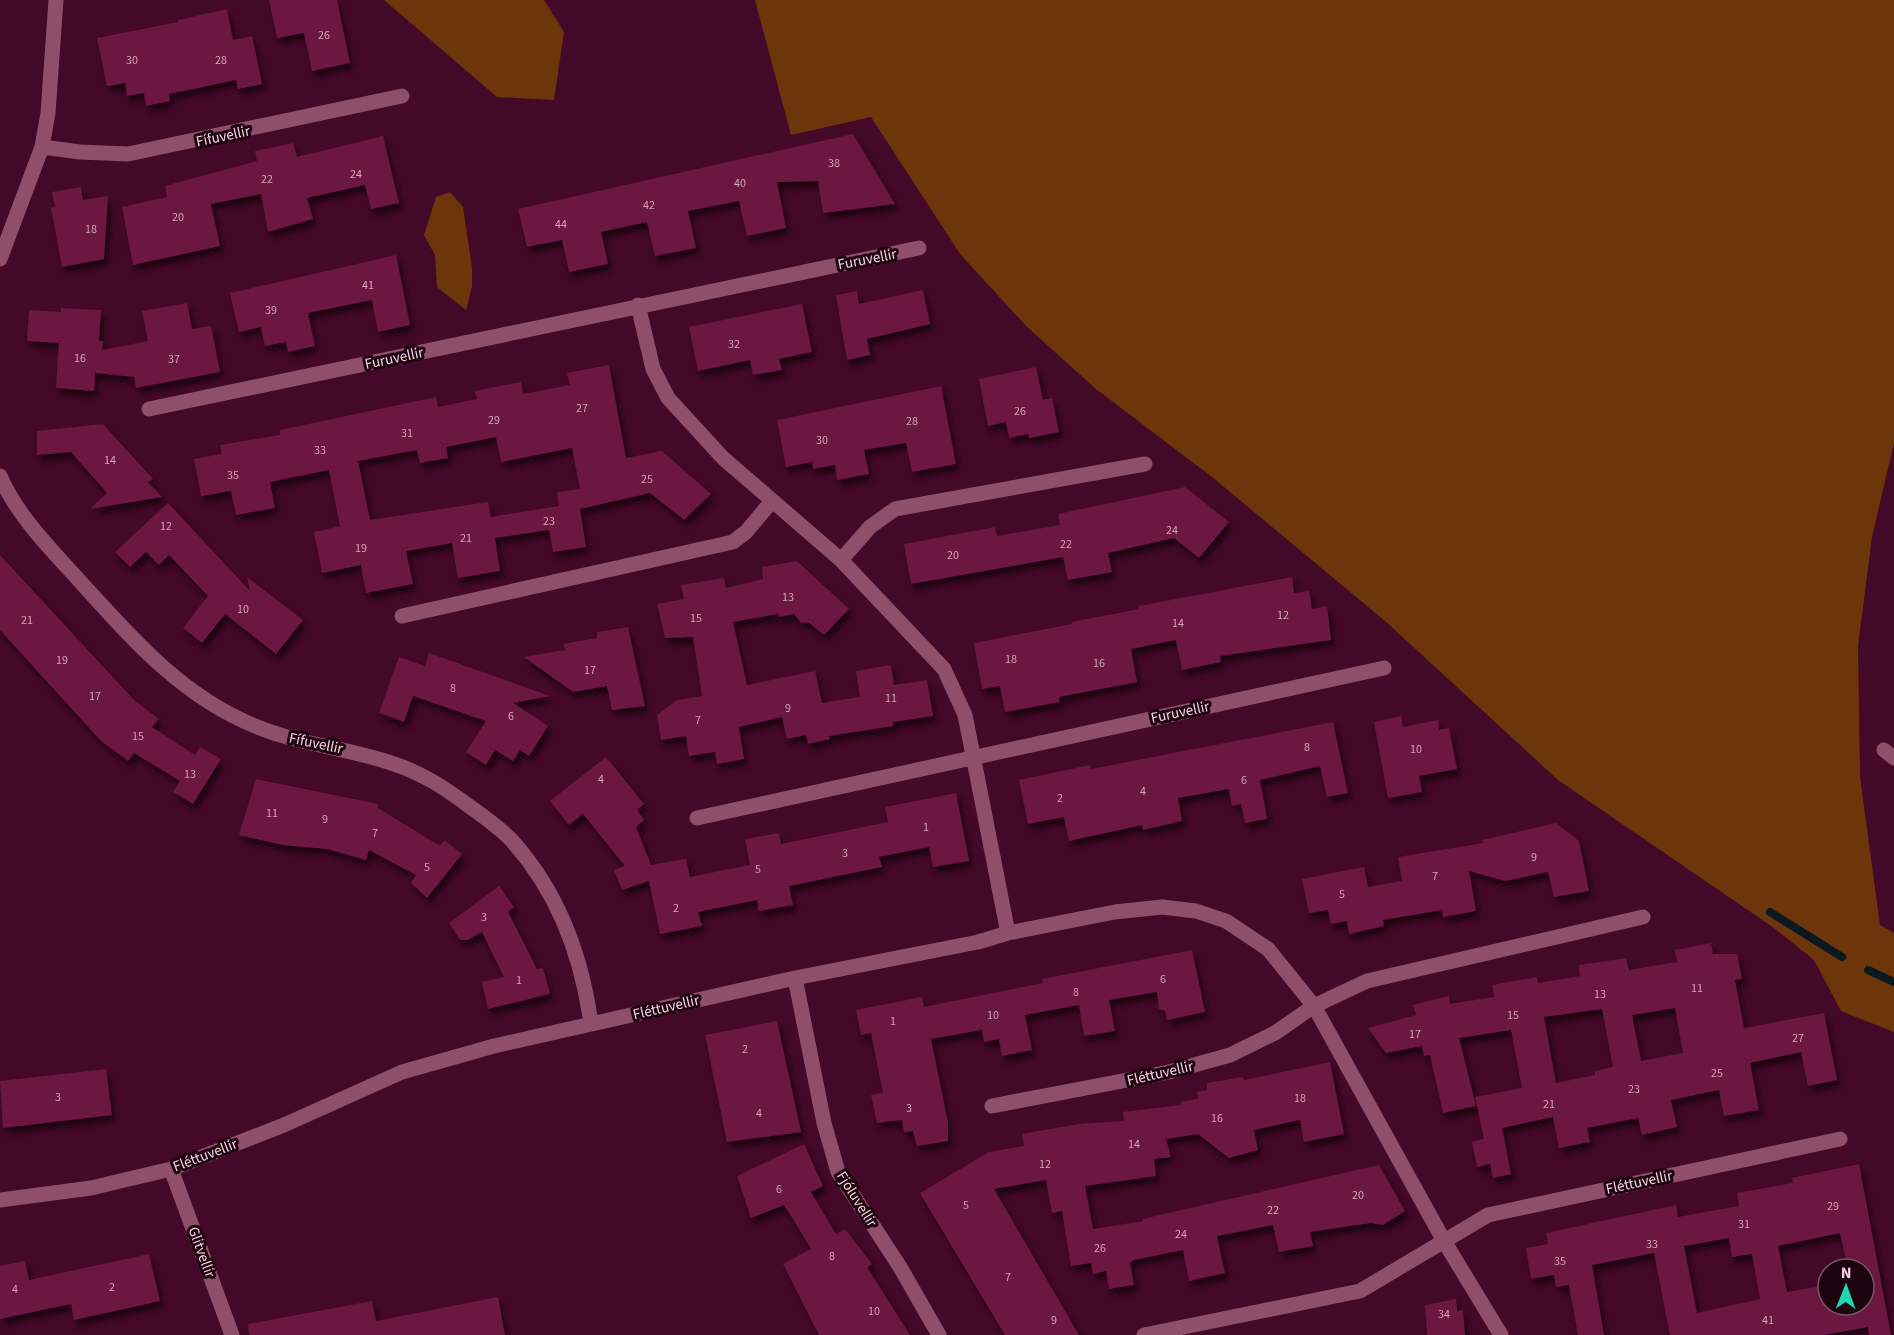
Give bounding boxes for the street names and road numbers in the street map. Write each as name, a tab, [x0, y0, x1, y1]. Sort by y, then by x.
street label: Fífuvellir	[194, 120, 253, 152]
street label: Furuvellir	[836, 243, 899, 275]
street label: Furuvellir	[363, 342, 426, 375]
street label: Furuvellir	[1149, 696, 1212, 729]
street label: Fífuvellir	[287, 728, 346, 760]
street label: Fléttuvellir	[631, 989, 702, 1025]
street label: Fléttuvellir	[1125, 1055, 1196, 1091]
street label: Fléttuvellir	[170, 1133, 241, 1177]
street label: Fléttuvellir	[1604, 1165, 1675, 1200]
street label: Fjóluvellir	[831, 1167, 882, 1232]
street label: Glitvellir	[183, 1224, 221, 1281]

